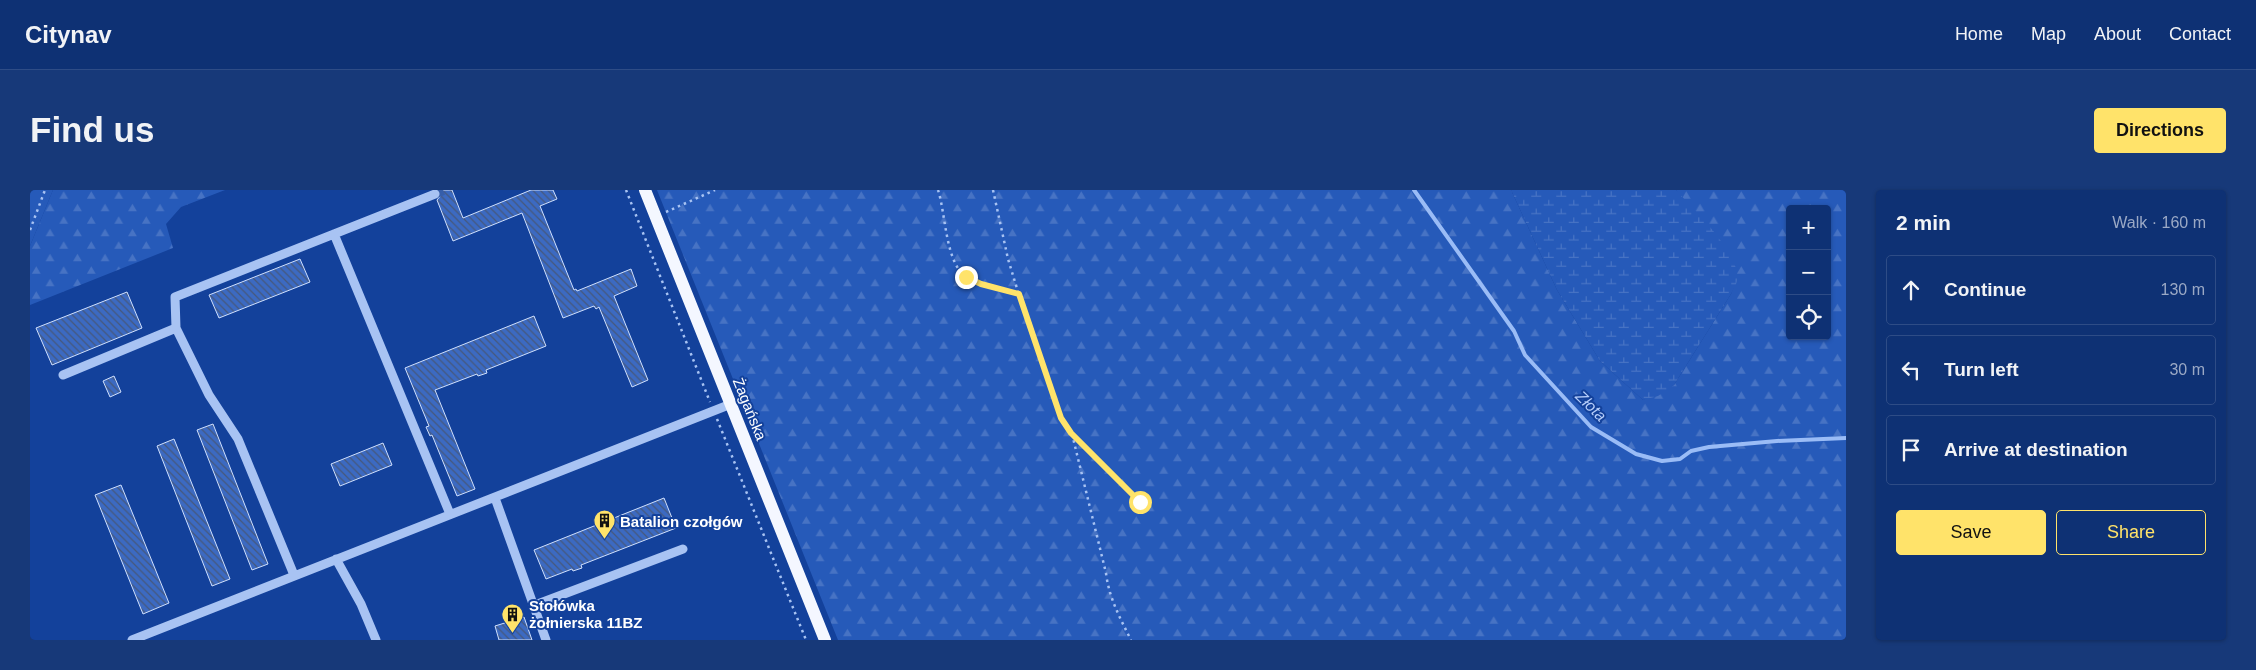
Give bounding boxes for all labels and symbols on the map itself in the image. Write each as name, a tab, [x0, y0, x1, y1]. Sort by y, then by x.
route end	[955, 266, 978, 289]
street label: Żagańska	[730, 375, 770, 443]
water label: Złota	[1572, 387, 1610, 425]
route start	[1129, 491, 1152, 514]
building icon: Batalion czołgów	[592, 509, 616, 540]
place label: Batalion czołgów	[620, 513, 743, 530]
place label: Stołówka żołnierska 11BZ	[529, 597, 642, 631]
building icon: Stołówka żołnierska 11BZ	[501, 602, 525, 633]

